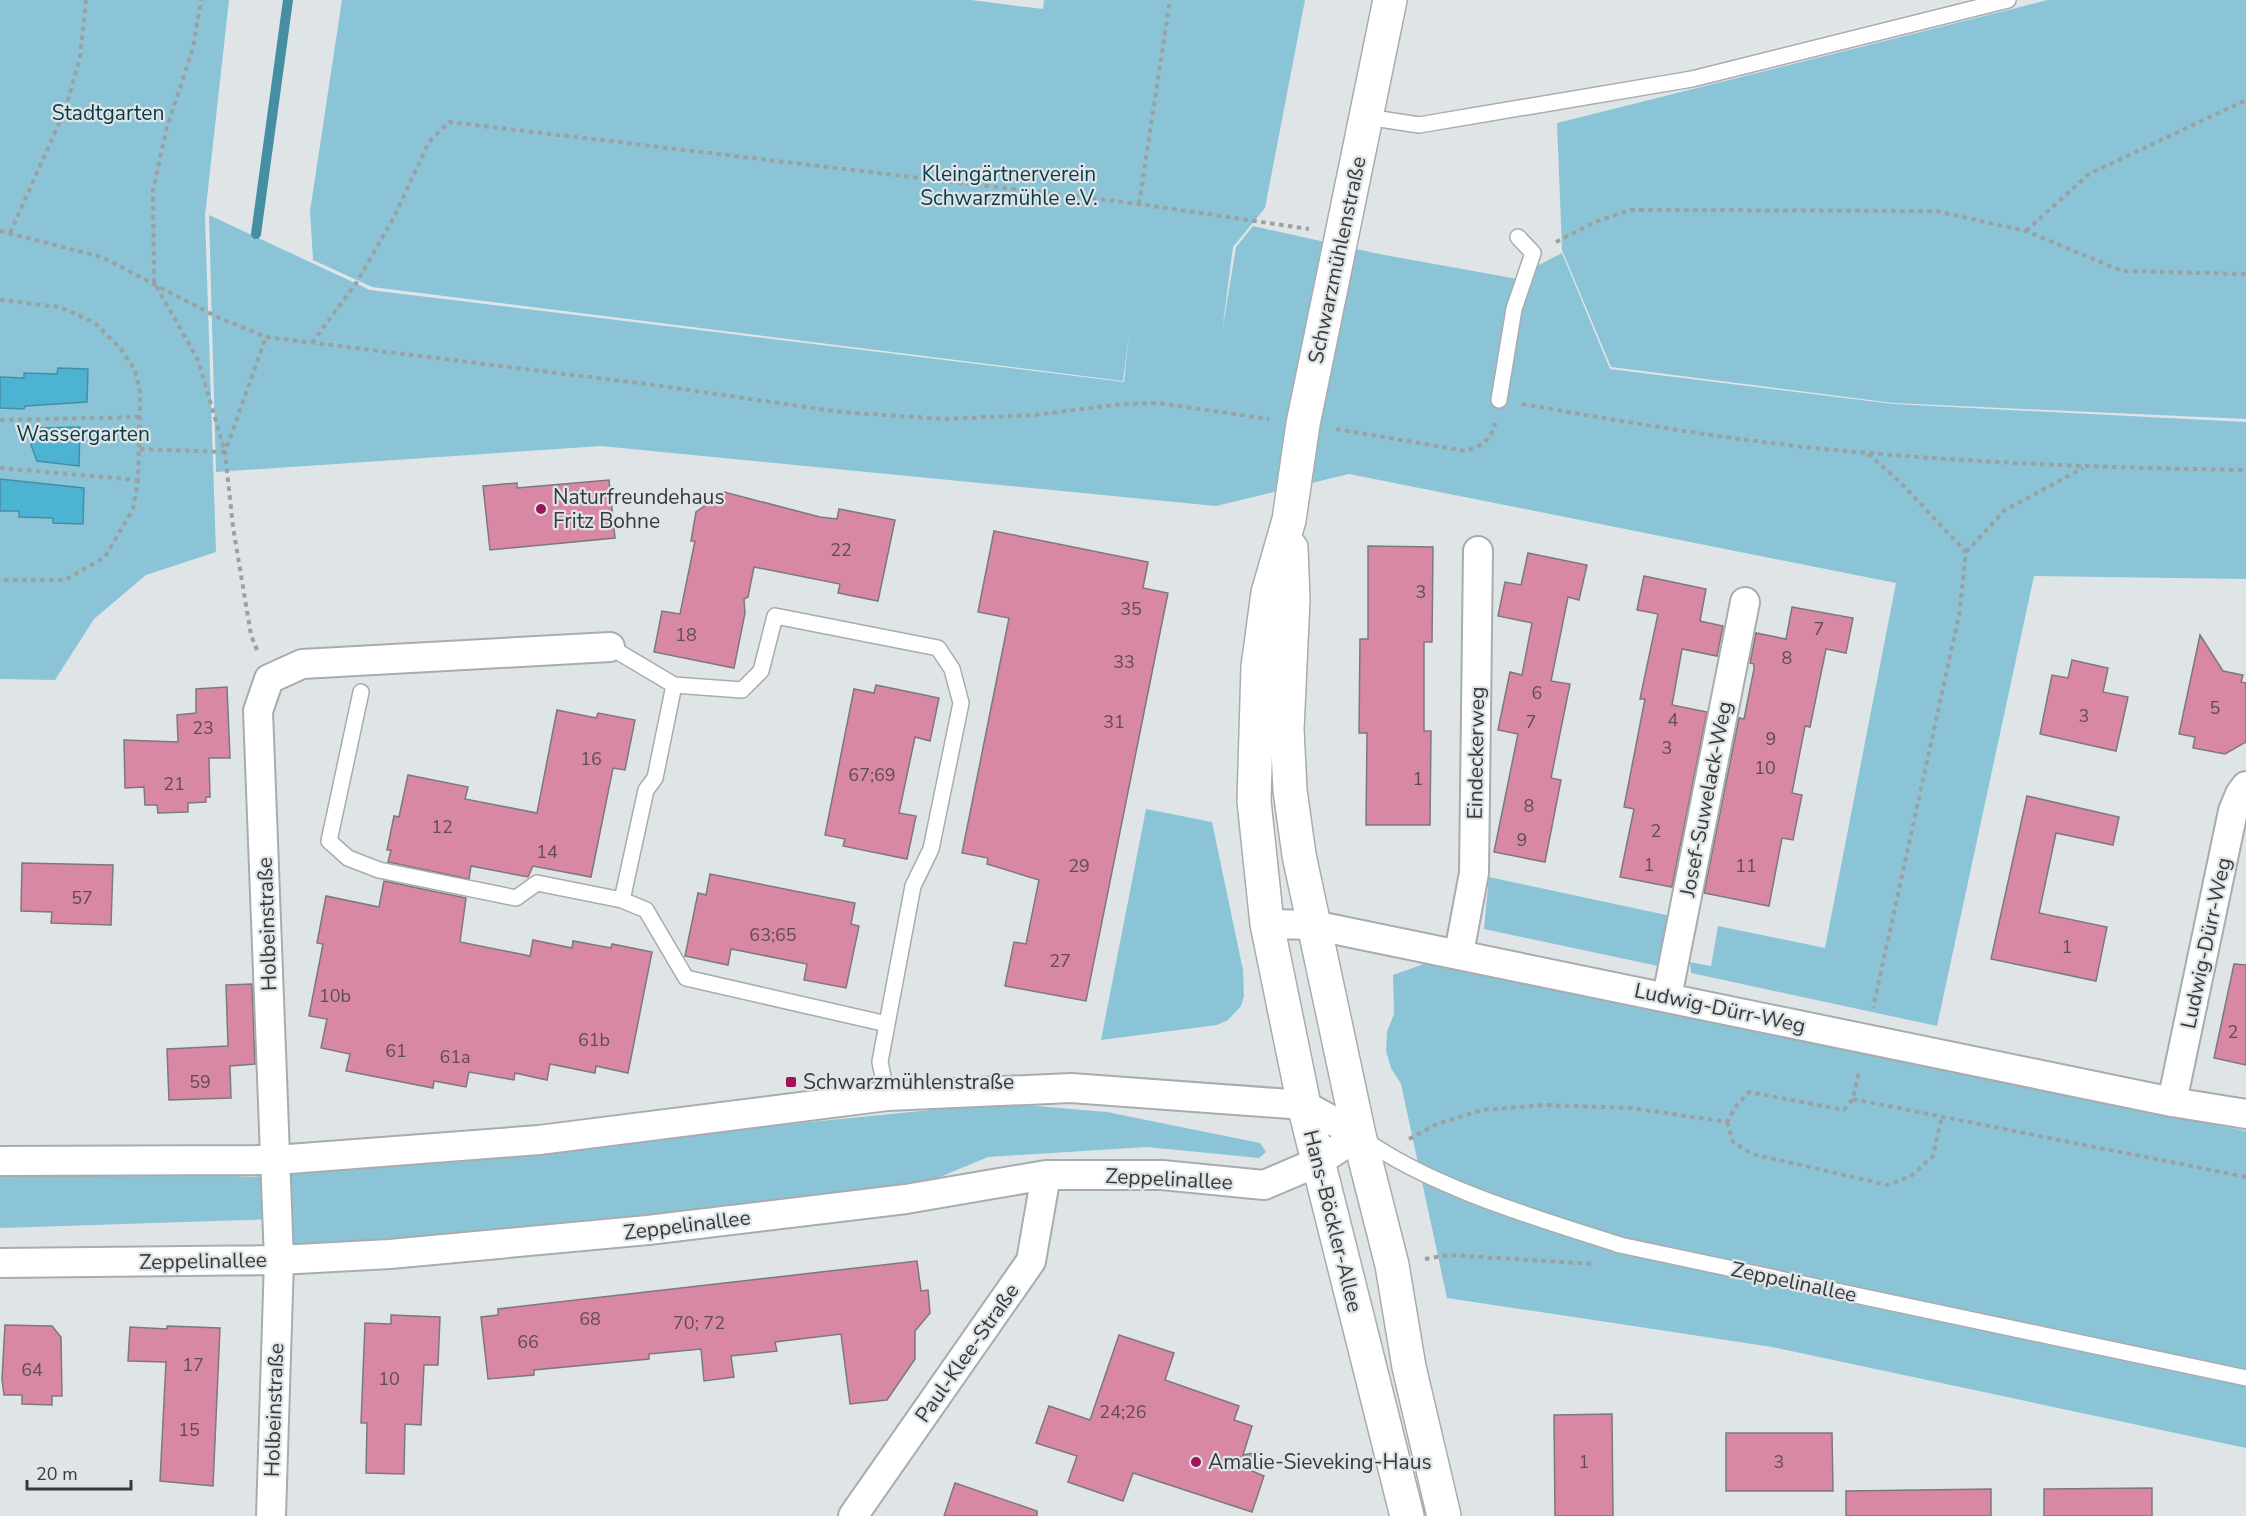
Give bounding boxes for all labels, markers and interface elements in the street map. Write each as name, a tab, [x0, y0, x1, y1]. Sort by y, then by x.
park label: Stadtgarten	[52, 99, 164, 127]
street label: Schwarzmühlenstraße	[1301, 154, 1373, 366]
park label: Kleingärtnerverein Schwarzmühle e.V.	[920, 160, 1098, 212]
park label: Wassergarten	[16, 420, 150, 448]
place label: Naturfreundehaus Fritz Bohne	[553, 483, 725, 535]
marker: Naturfreundehaus Fritz Bohne	[534, 502, 548, 516]
house number: 22	[830, 538, 852, 562]
house number: 3	[1416, 580, 1426, 604]
house number: 35	[1120, 597, 1142, 621]
house number: 7	[1814, 617, 1824, 641]
house number: 18	[675, 623, 697, 647]
house number: 8	[1782, 646, 1792, 670]
house number: 33	[1113, 650, 1135, 674]
house number: 6	[1532, 681, 1542, 705]
street label: Eindeckerweg	[1461, 686, 1491, 820]
house number: 5	[2210, 696, 2220, 720]
street label: Josef-Suwelack-Weg	[1673, 699, 1739, 900]
house number: 3	[2079, 704, 2089, 728]
house number: 4	[1668, 708, 1679, 732]
house number: 31	[1103, 710, 1125, 734]
house number: 7	[1526, 710, 1536, 734]
house number: 23	[192, 716, 214, 740]
house number: 9	[1766, 727, 1776, 751]
house number: 3	[1662, 736, 1672, 760]
house number: 16	[580, 747, 602, 771]
house number: 10	[1754, 756, 1776, 780]
house number: 67;69	[848, 763, 896, 787]
house number: 1	[1413, 767, 1423, 791]
house number: 21	[163, 772, 185, 796]
house number: 8	[1524, 794, 1534, 818]
house number: 12	[431, 815, 453, 839]
house number: 2	[1651, 819, 1661, 843]
house number: 9	[1517, 828, 1527, 852]
house number: 14	[536, 840, 558, 864]
house number: 1	[1644, 853, 1654, 877]
house number: 29	[1068, 854, 1090, 878]
house number: 11	[1735, 854, 1757, 878]
street label: Ludwig-Dürr-Weg	[2174, 855, 2238, 1031]
street label: Holbeinstraße	[251, 857, 283, 991]
house number: 57	[71, 886, 93, 910]
house number: 63;65	[749, 923, 797, 947]
house number: 1	[2062, 935, 2072, 959]
house number: 27	[1049, 949, 1071, 973]
street label: Ludwig-Dürr-Weg	[1632, 976, 1808, 1040]
house number: 10b	[319, 984, 351, 1008]
house number: 2	[2228, 1020, 2238, 1044]
house number: 61b	[578, 1028, 610, 1052]
house number: 61	[385, 1039, 407, 1063]
house number: 61a	[439, 1045, 471, 1069]
place label: Schwarzmühlenstraße	[803, 1068, 1014, 1096]
house number: 59	[189, 1070, 211, 1094]
marker: Schwarzmühlenstraße	[784, 1075, 798, 1089]
street label: Hans-Böckler-Allee	[1297, 1127, 1369, 1315]
street label: Zeppelinallee	[1105, 1162, 1233, 1196]
street label: Zeppelinallee	[622, 1203, 752, 1247]
street label: Zeppelinallee	[139, 1246, 267, 1276]
street label: Zeppelinallee	[1729, 1255, 1859, 1309]
street label: Paul-Klee-Straße	[909, 1278, 1025, 1428]
house number: 68	[579, 1307, 601, 1331]
house number: 70; 72	[673, 1311, 725, 1335]
house number: 66	[517, 1330, 539, 1354]
street label: Holbeinstraße	[258, 1343, 290, 1477]
house number: 17	[182, 1353, 204, 1377]
house number: 64	[21, 1358, 43, 1382]
house number: 10	[378, 1367, 400, 1391]
house number: 24;26	[1099, 1400, 1147, 1424]
house number: 15	[178, 1418, 200, 1442]
place label: Amalie-Sieveking-Haus	[1208, 1448, 1432, 1476]
house number: 1	[1579, 1450, 1589, 1474]
house number: 3	[1774, 1450, 1784, 1474]
scale bar	[27, 1453, 130, 1491]
marker: Amalie-Sieveking-Haus	[1189, 1455, 1203, 1469]
text: 20 m	[36, 1462, 78, 1486]

